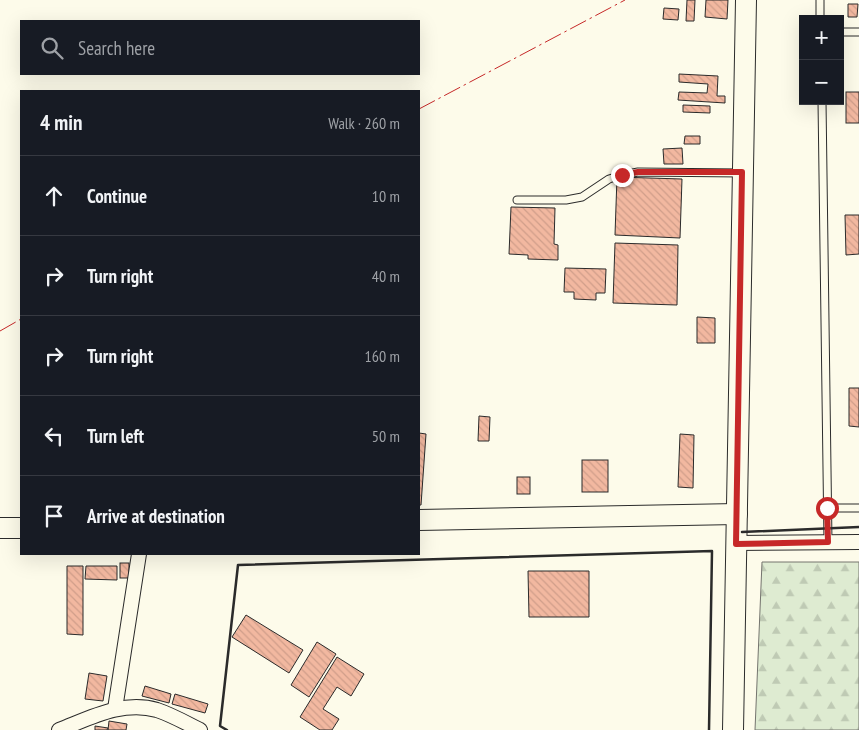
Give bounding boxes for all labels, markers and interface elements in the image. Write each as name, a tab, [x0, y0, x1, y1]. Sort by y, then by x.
map controls	[799, 15, 844, 105]
button: +	[799, 15, 844, 60]
search box	[20, 20, 420, 75]
icon: search	[38, 34, 66, 62]
text: Search here	[78, 36, 155, 60]
button: −	[799, 60, 844, 105]
text: 4 min	[40, 109, 82, 136]
text: Walk · 260 m	[328, 113, 400, 133]
route end	[611, 164, 634, 187]
icon: ahead	[40, 182, 68, 210]
text: Continue	[87, 184, 147, 208]
text: 10 m	[372, 186, 400, 206]
icon: right	[40, 262, 68, 290]
text: Turn right	[87, 264, 153, 288]
text: 40 m	[372, 266, 400, 286]
icon: right	[40, 342, 68, 370]
text: Turn right	[87, 344, 153, 368]
text: 160 m	[365, 346, 400, 366]
icon: left	[40, 422, 68, 450]
text: Turn left	[87, 424, 144, 448]
text: 50 m	[372, 426, 400, 446]
route start	[816, 497, 839, 520]
icon: arrive	[40, 502, 68, 530]
text: Arrive at destination	[87, 504, 225, 528]

